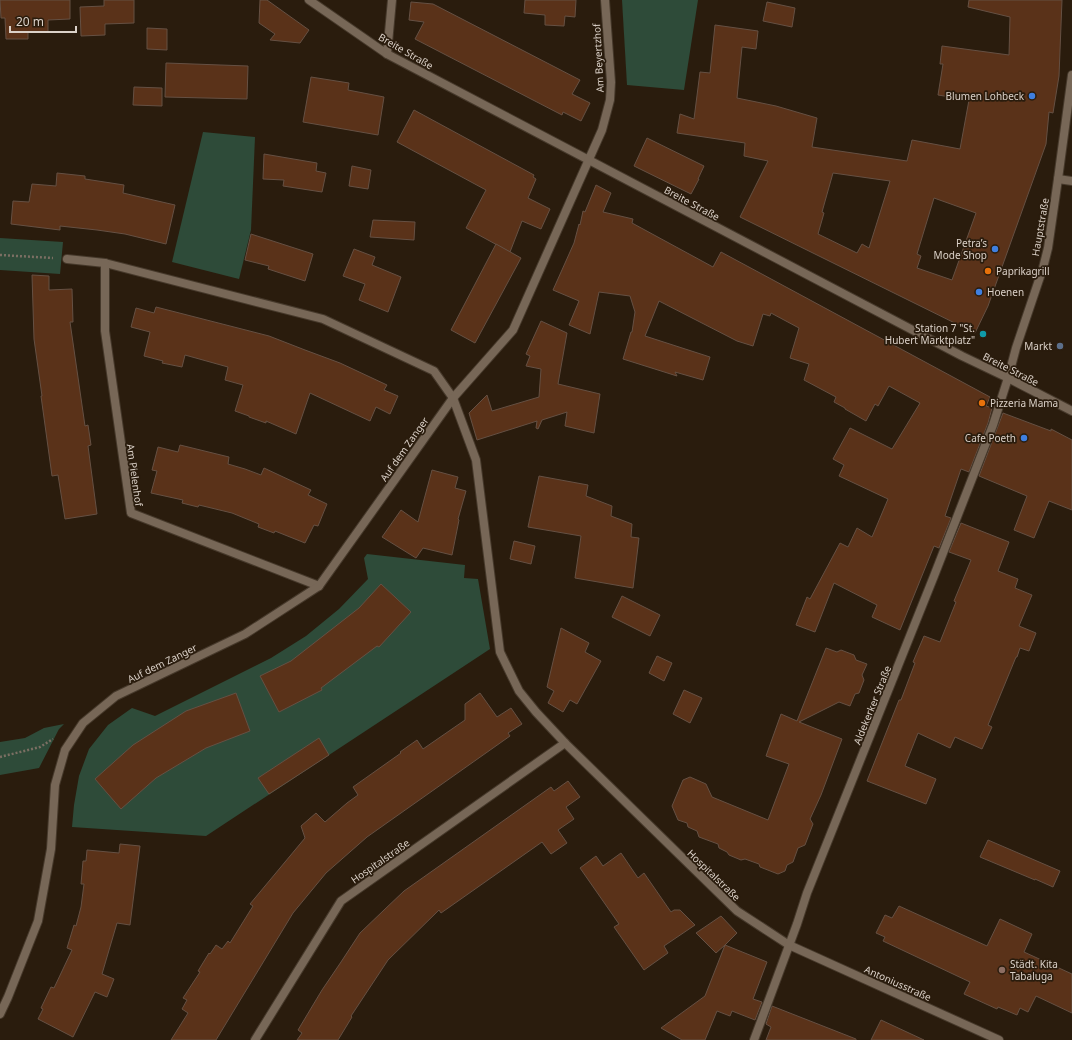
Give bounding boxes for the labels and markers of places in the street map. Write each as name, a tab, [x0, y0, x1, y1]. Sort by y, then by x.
place label: Blumen Lohbeck	[946, 89, 1025, 103]
marker: Blumen Lohbeck	[1027, 91, 1037, 101]
place label: Petra’s Mode Shop	[934, 236, 987, 262]
marker: Petra’s Mode Shop	[990, 244, 1000, 254]
place label: Paprikagrill	[996, 264, 1050, 278]
marker: Paprikagrill	[983, 266, 993, 276]
place label: Hoenen	[987, 285, 1024, 299]
marker: Hoenen	[974, 287, 984, 297]
place label: Station 7 "St. Hubert Marktplatz"	[885, 321, 975, 347]
marker: Station 7 "St. Hubert Marktplatz"	[978, 329, 988, 339]
place label: Markt	[1024, 339, 1052, 353]
marker: Markt	[1055, 341, 1065, 351]
place label: Pizzeria Mama	[990, 396, 1058, 410]
marker: Pizzeria Mama	[977, 398, 987, 408]
place label: Cafe Poeth	[965, 431, 1016, 445]
marker: Cafe Poeth	[1019, 433, 1029, 443]
place label: Städt. Kita Tabaluga	[1010, 957, 1058, 983]
marker: Städt. Kita Tabaluga	[997, 965, 1007, 975]

